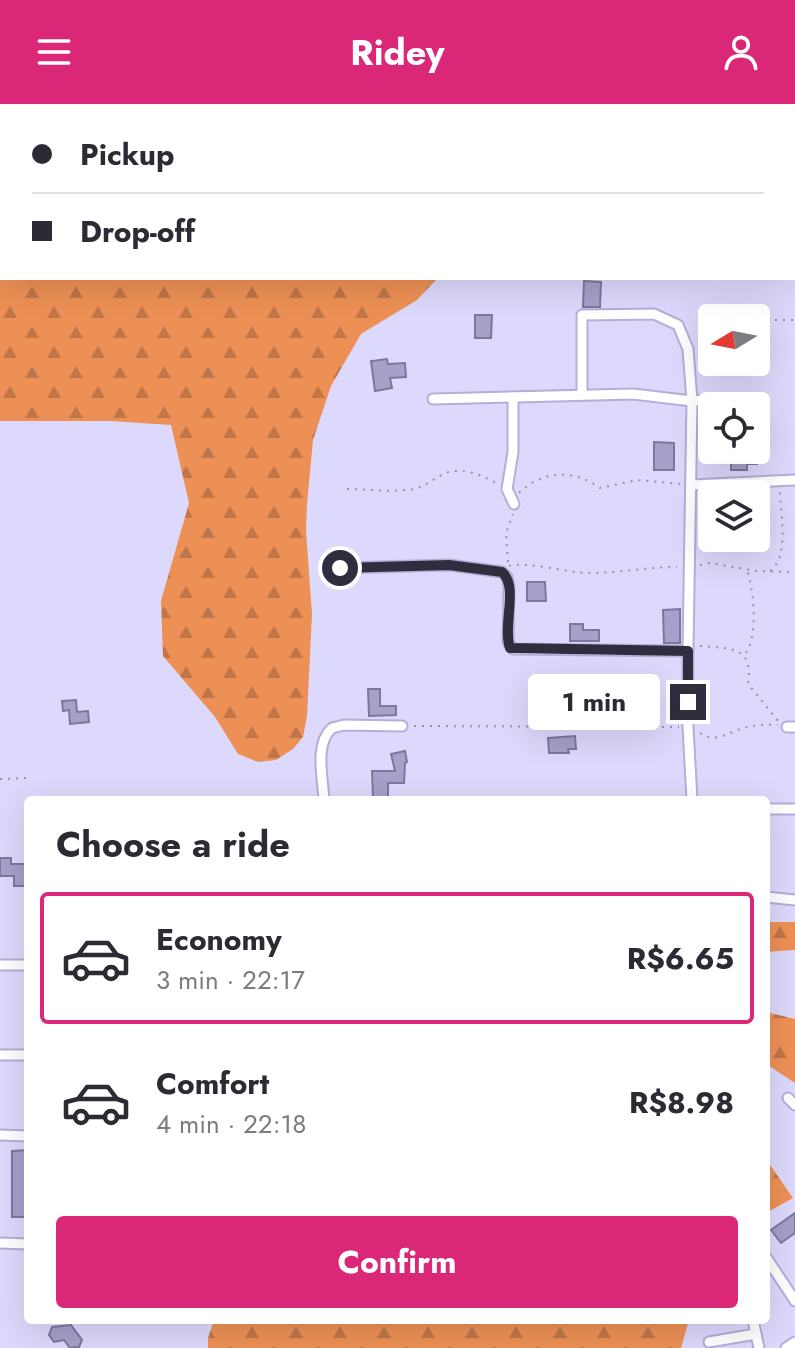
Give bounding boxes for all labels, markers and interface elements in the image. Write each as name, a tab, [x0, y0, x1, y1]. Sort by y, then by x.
text: Ridey	[350, 26, 445, 78]
icon: menu	[32, 30, 76, 74]
icon: person	[719, 30, 763, 74]
text: Pickup	[80, 133, 175, 176]
text: Drop-off	[80, 210, 195, 253]
north arrow	[698, 304, 770, 376]
map controls	[698, 304, 770, 552]
button: locate	[698, 392, 770, 464]
button: layers	[698, 480, 770, 552]
route start	[322, 550, 358, 586]
callout: 1 min	[528, 674, 660, 730]
text: 1 min	[562, 683, 626, 721]
route end	[670, 684, 706, 720]
text: Choose a ride	[56, 818, 290, 870]
text: Economy	[156, 918, 282, 961]
icon: car	[60, 922, 132, 994]
text: R$6.65	[627, 937, 734, 980]
text: 3 min · 22:17	[156, 961, 305, 999]
text: Comfort	[156, 1062, 269, 1105]
icon: car	[60, 1066, 132, 1138]
text: R$8.98	[629, 1081, 734, 1124]
text: 4 min · 22:18	[156, 1105, 306, 1143]
button: Confirm	[56, 1216, 738, 1308]

